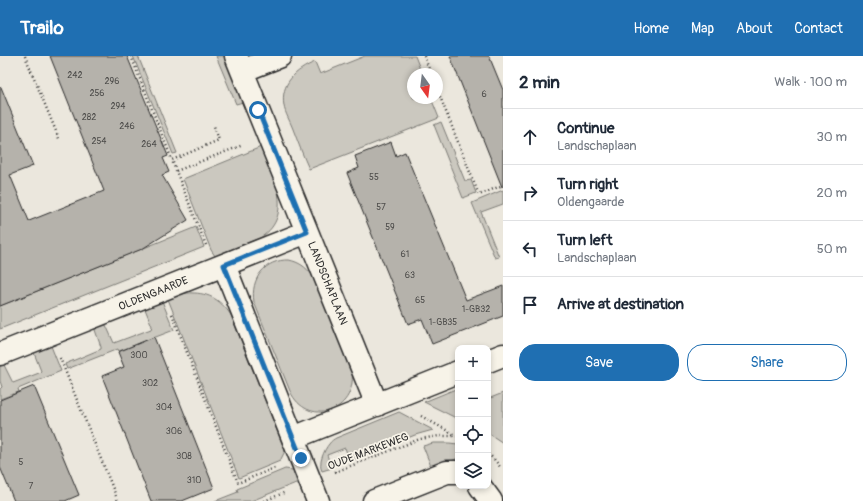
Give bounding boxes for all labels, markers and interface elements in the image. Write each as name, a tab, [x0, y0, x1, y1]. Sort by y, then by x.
text: Trailo	[20, 16, 64, 40]
text: Home	[634, 20, 669, 37]
text: Map	[691, 20, 714, 37]
text: About	[736, 20, 772, 37]
text: Contact	[794, 20, 843, 37]
north arrow	[407, 68, 443, 104]
house number: 242	[67, 70, 83, 81]
text: 2 min	[519, 72, 560, 93]
text: Walk · 100 m	[774, 74, 847, 90]
house number: 296	[105, 76, 119, 87]
house number: 256	[89, 88, 105, 99]
house number: 6	[481, 89, 487, 100]
house number: 294	[111, 101, 126, 112]
route start	[249, 101, 267, 119]
house number: 282	[82, 112, 96, 123]
text: Continue	[557, 119, 615, 138]
house number: 246	[119, 121, 135, 132]
icon: ahead	[519, 126, 541, 148]
text: 30 m	[817, 129, 847, 145]
house number: 254	[91, 136, 107, 147]
text: Landschaplaan	[557, 138, 637, 154]
house number: 264	[141, 139, 158, 150]
house number: 55	[369, 172, 379, 183]
text: Turn right	[557, 175, 618, 194]
icon: right	[519, 182, 541, 204]
text: 20 m	[816, 185, 847, 201]
text: Oldengaarde	[557, 194, 624, 210]
house number: 57	[376, 202, 386, 213]
house number: 59	[385, 222, 395, 233]
text: Turn left	[557, 231, 613, 250]
icon: left	[519, 238, 541, 260]
street label: LANDSCHAPLAAN	[305, 240, 350, 327]
text: 50 m	[817, 241, 847, 257]
house number: 61	[401, 249, 409, 260]
text: Landschaplaan	[557, 250, 637, 266]
house number: 63	[405, 270, 415, 281]
street label: OLDENGAARDE	[116, 273, 190, 313]
icon: arrive	[519, 294, 541, 316]
house number: 65	[415, 295, 425, 306]
text: Arrive at destination	[557, 295, 684, 314]
house number: 1-GB32	[462, 304, 490, 315]
house number: 1-GB35	[429, 317, 457, 328]
button: Save	[519, 344, 679, 381]
button: Share	[687, 344, 847, 381]
map controls	[455, 345, 491, 489]
button: +	[455, 345, 491, 381]
house number: 300	[130, 350, 148, 361]
house number: 302	[142, 378, 158, 389]
button: −	[455, 381, 491, 417]
house number: 304	[156, 402, 173, 413]
button: locate	[455, 417, 491, 453]
house number: 306	[166, 426, 182, 437]
street label: OUDE MARKEWEG	[326, 430, 410, 473]
route end	[292, 449, 310, 467]
house number: 308	[176, 451, 192, 462]
button: layers	[455, 453, 491, 489]
house number: 5	[19, 457, 24, 468]
house number: 310	[187, 475, 201, 486]
house number: 7	[29, 481, 34, 492]

